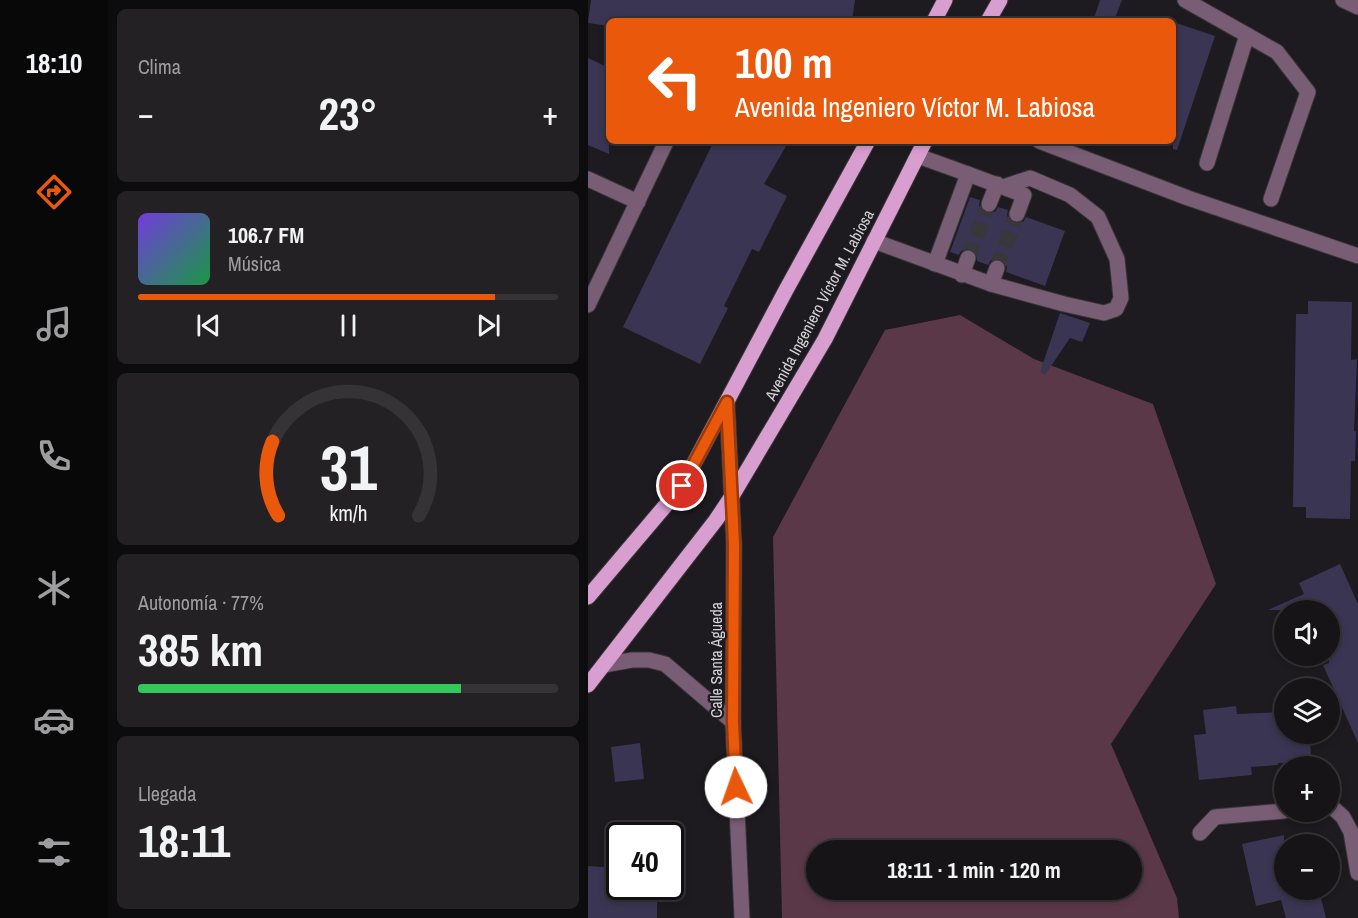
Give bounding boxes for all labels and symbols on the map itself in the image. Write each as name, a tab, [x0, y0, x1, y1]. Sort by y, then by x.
street label: Avenida Ingeniero Víctor M. Labiosa	[759, 205, 879, 405]
pin	[656, 460, 707, 511]
street label: Calle Santa Águeda	[705, 601, 727, 718]
position arrow	[704, 755, 768, 819]
speed limit sign: 40	[606, 822, 684, 900]

